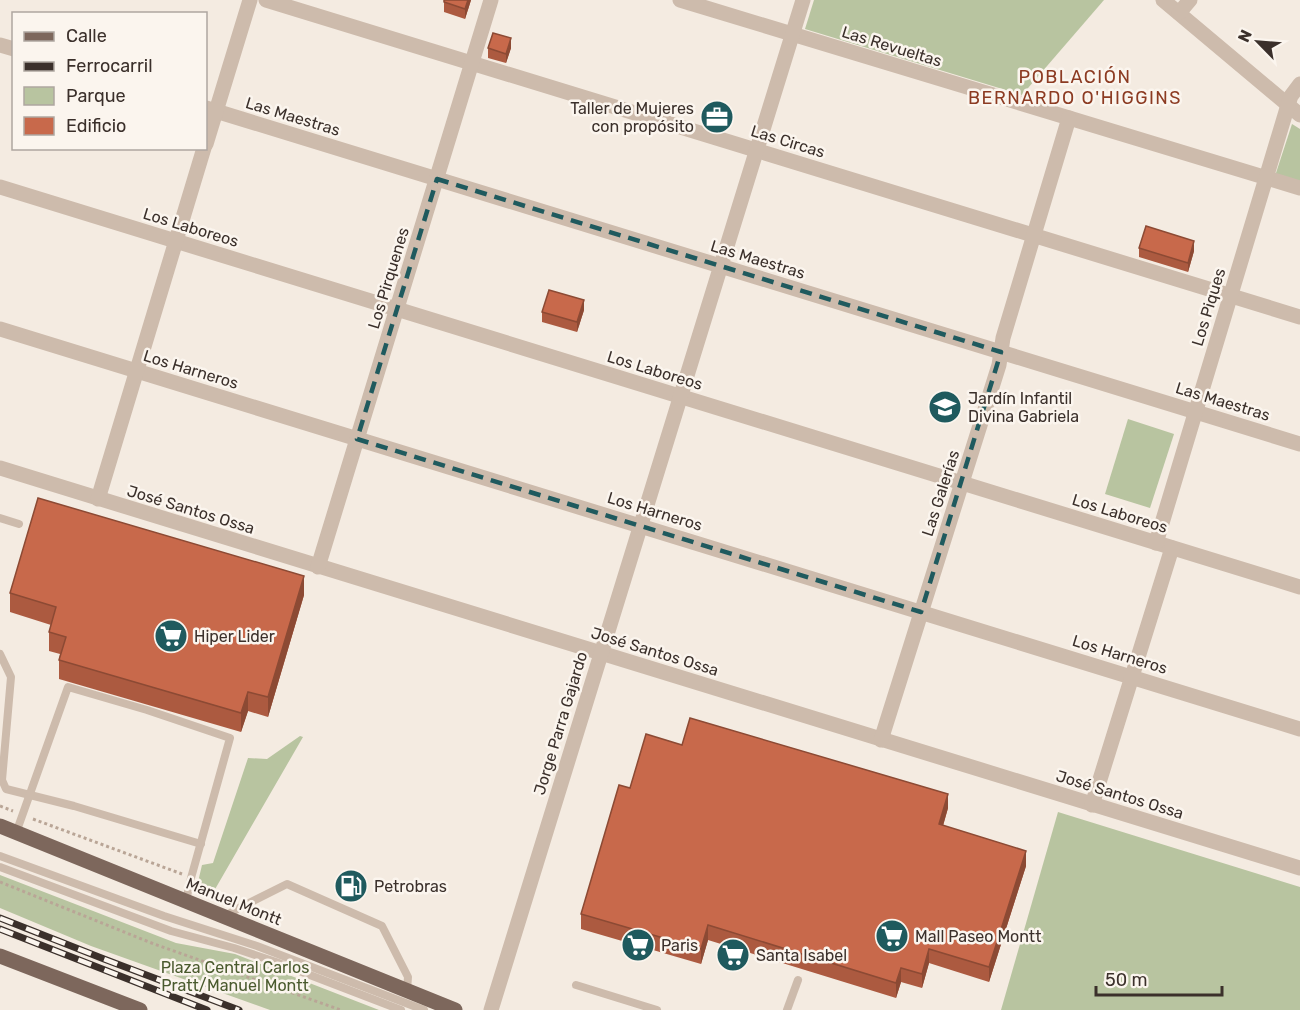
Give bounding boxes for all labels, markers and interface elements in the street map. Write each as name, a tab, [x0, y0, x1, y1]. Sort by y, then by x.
legend	[12, 12, 207, 150]
north arrow	[1228, 12, 1288, 72]
street label: Las Revueltas	[840, 22, 944, 71]
text: Calle	[66, 25, 107, 47]
text: N	[1234, 27, 1256, 45]
text: Ferrocarril	[66, 55, 153, 77]
district label: POBLACIÓN BERNARDO O'HIGGINS	[968, 66, 1182, 109]
text: Parque	[66, 85, 126, 107]
street label: Las Maestras	[243, 93, 342, 140]
place label: Taller de Mujeres con propósito	[570, 99, 694, 136]
office icon: Taller de Mujeres con propósito	[699, 99, 735, 135]
text: Edificio	[66, 115, 126, 137]
street label: Las Circas	[749, 121, 827, 162]
street label: Los Laboreos	[141, 204, 241, 251]
street label: Los Pirquenes	[364, 225, 413, 331]
street label: Las Maestras	[708, 236, 807, 283]
street label: Los Piques	[1188, 266, 1229, 348]
street label: Los Harneros	[141, 346, 241, 393]
street label: Los Laboreos	[605, 347, 705, 394]
street label: Las Maestras	[1173, 378, 1272, 425]
school or university icon: Jardín Infantil Divina Gabriela	[927, 389, 963, 425]
place label: Jardín Infantil Divina Gabriela	[968, 389, 1079, 426]
street label: Las Galerías	[918, 448, 963, 539]
street label: José Santos Ossa	[125, 481, 257, 538]
street label: Los Harneros	[605, 488, 705, 535]
street label: Los Laboreos	[1070, 490, 1170, 537]
supermarket icon: Hiper Lider	[153, 618, 189, 654]
street label: José Santos Ossa	[589, 623, 721, 680]
place label: Hiper Lider	[194, 627, 275, 646]
street label: Los Harneros	[1070, 631, 1170, 678]
street label: Jorge Parra Gajardo	[530, 649, 591, 797]
street label: José Santos Ossa	[1054, 766, 1186, 823]
fuel station icon: Petrobras	[333, 868, 369, 904]
street label: Manuel Montt	[183, 874, 284, 929]
place label: Petrobras	[374, 877, 447, 896]
supermarket icon: Mall Paseo Montt	[874, 918, 910, 954]
supermarket icon: Paris	[620, 927, 656, 963]
place label: Mall Paseo Montt	[915, 927, 1041, 946]
place label: Paris	[661, 936, 698, 955]
supermarket icon: Santa Isabel	[715, 937, 751, 973]
place label: Santa Isabel	[756, 946, 847, 965]
park label: Plaza Central Carlos Pratt/Manuel Montt	[161, 958, 309, 995]
scale bar	[1096, 959, 1222, 997]
text: 50 m	[1105, 969, 1148, 991]

